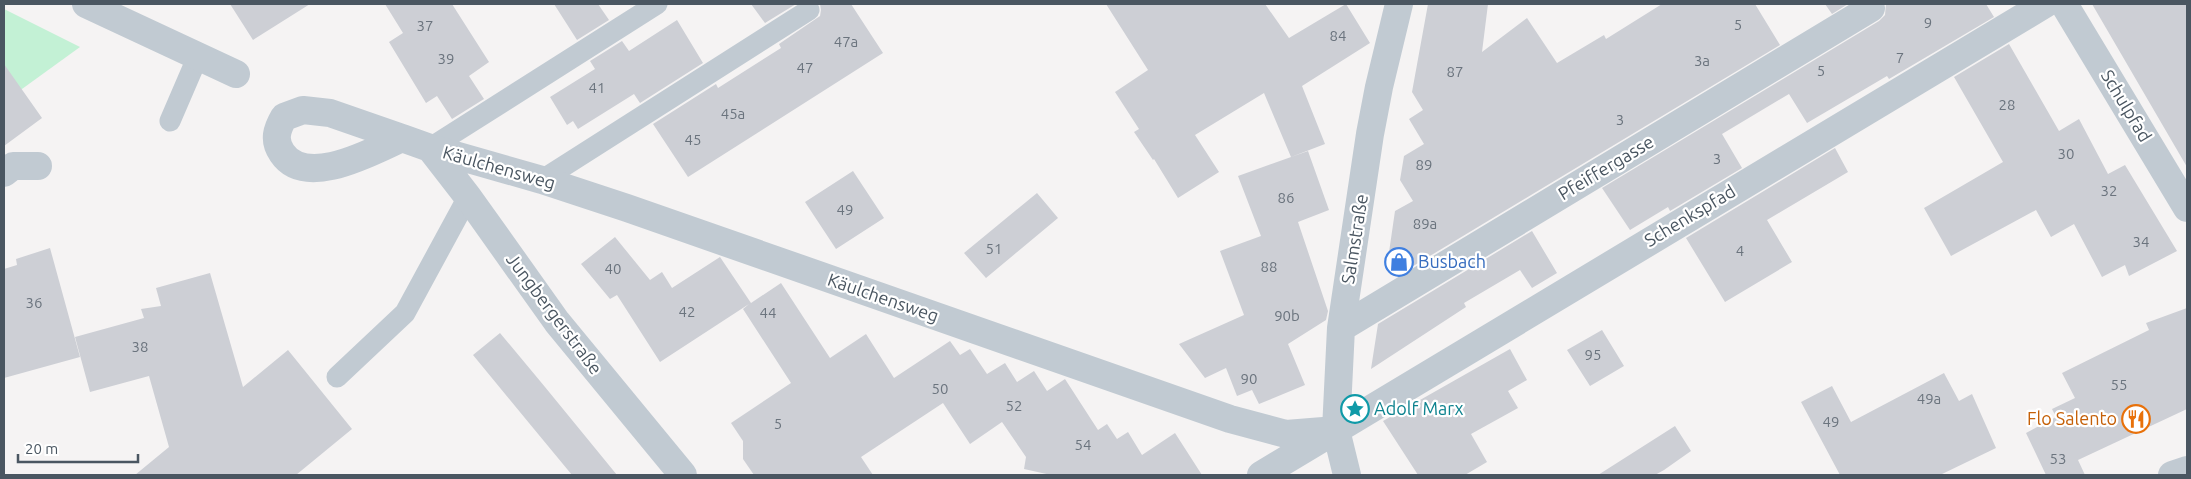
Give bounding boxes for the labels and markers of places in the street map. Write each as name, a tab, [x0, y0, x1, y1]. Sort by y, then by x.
shop icon: Busbach	[1384, 247, 1414, 277]
place label: Busbach	[1418, 251, 1486, 271]
place icon: Adolf Marx	[1340, 394, 1370, 424]
place label: Adolf Marx	[1374, 398, 1464, 418]
restaurant icon: Flo Salento	[2121, 404, 2151, 434]
place label: Flo Salento	[2027, 408, 2117, 428]

